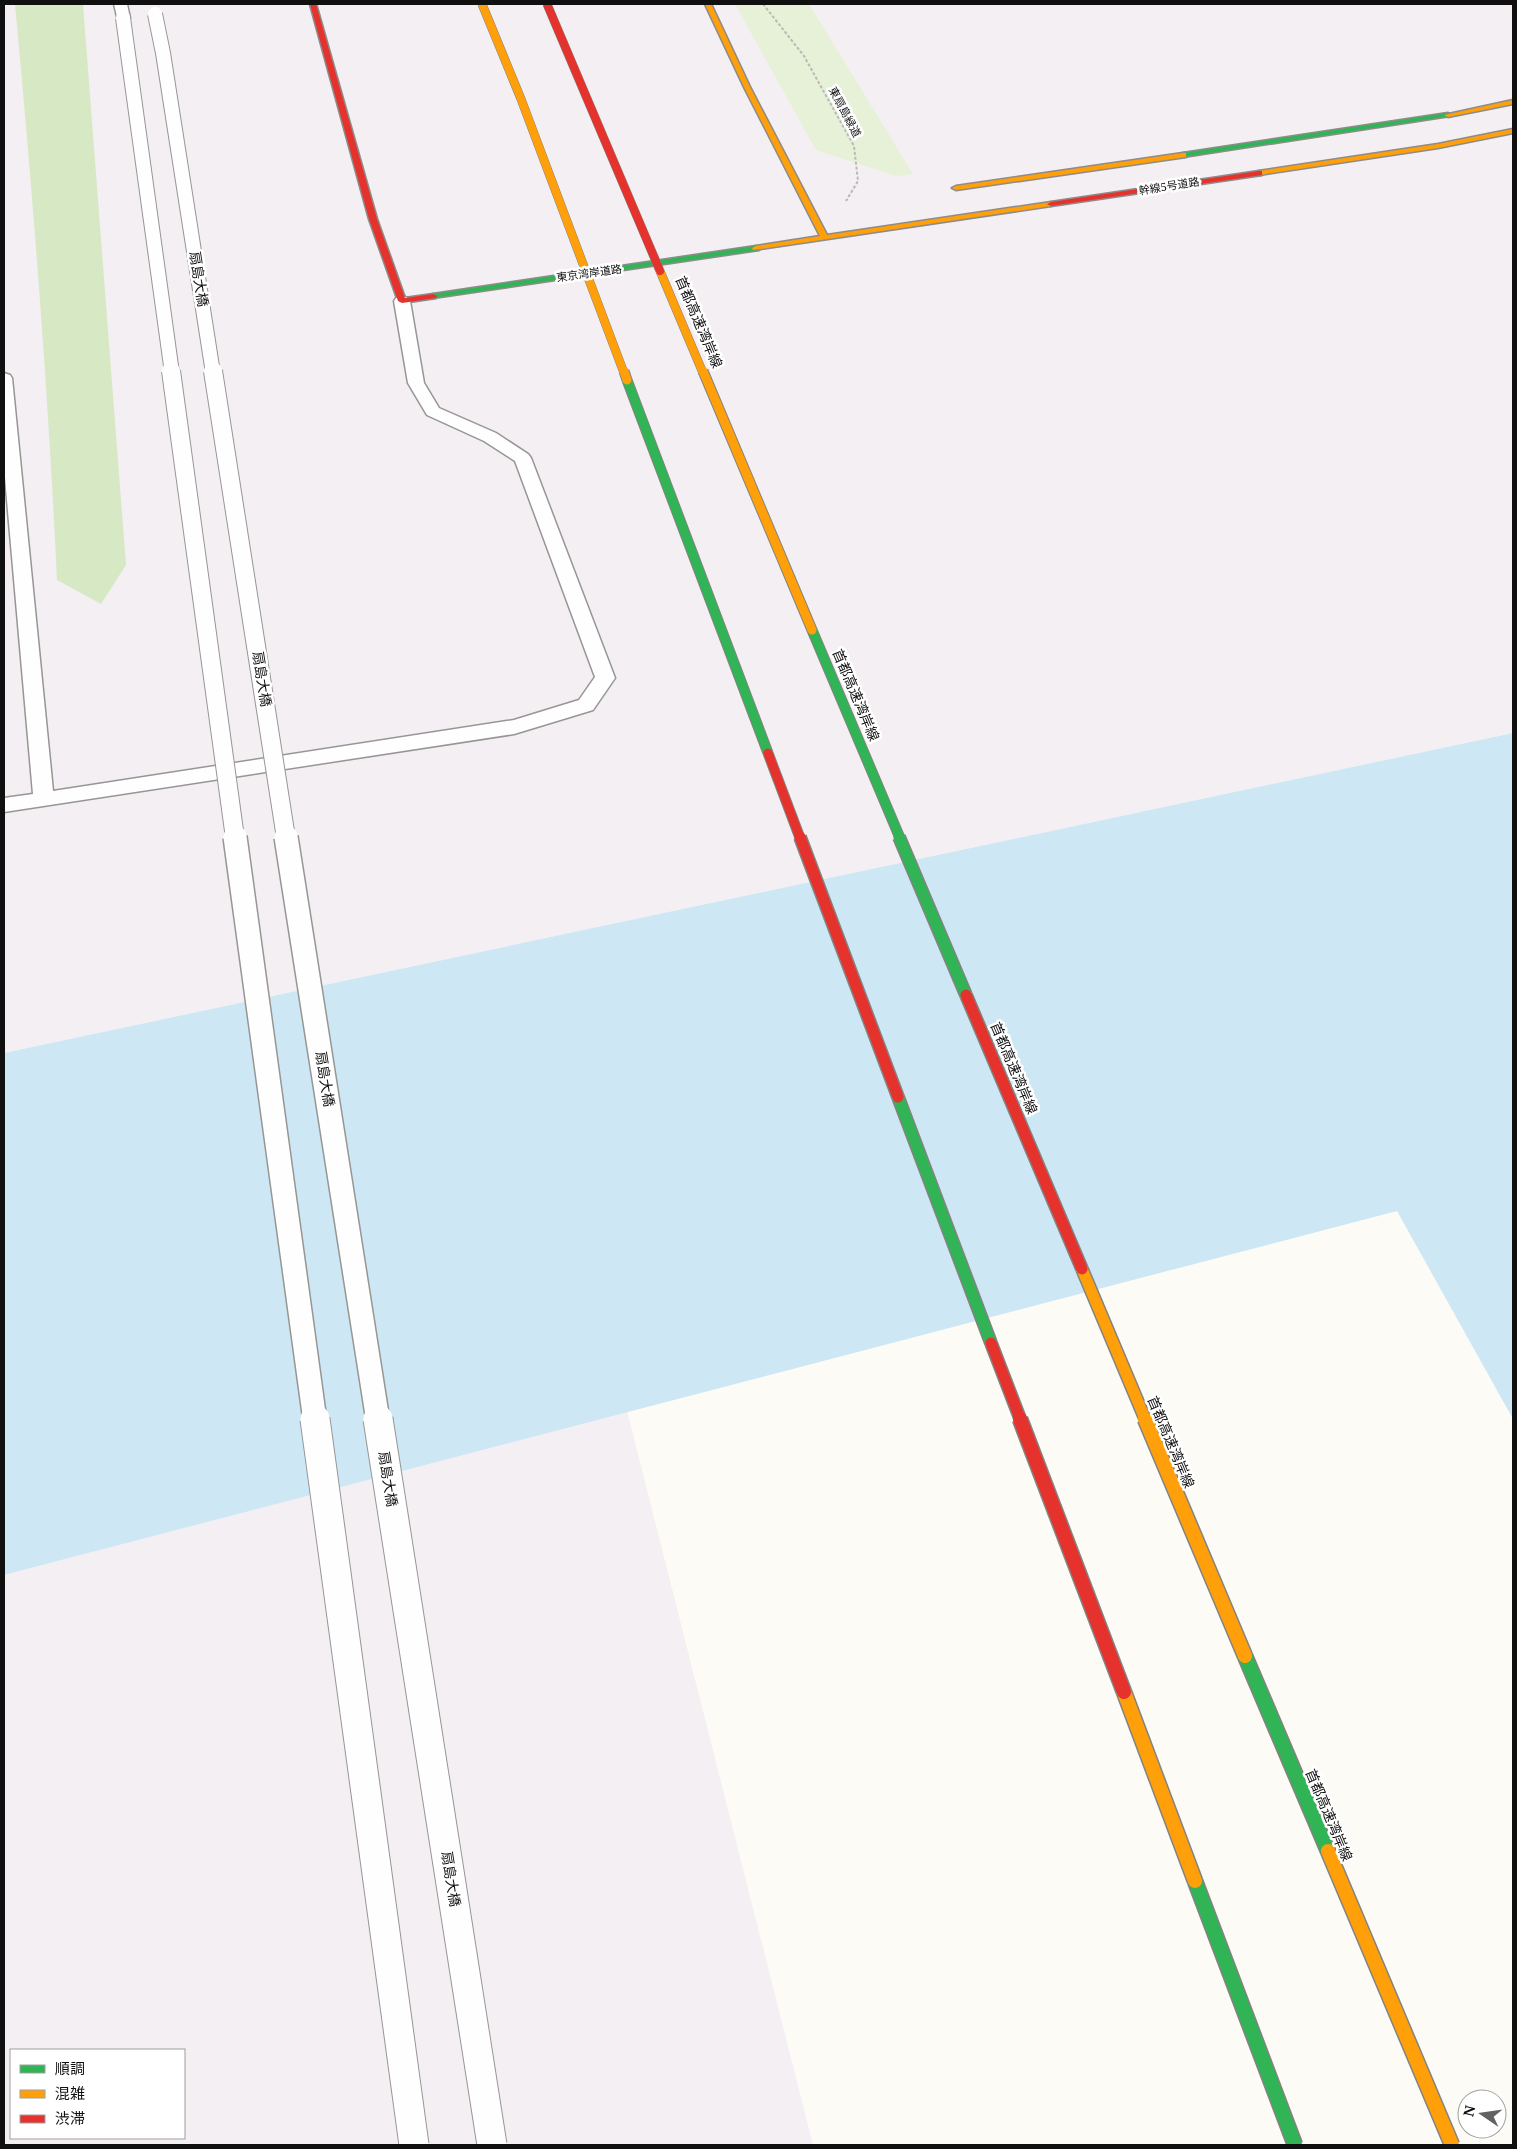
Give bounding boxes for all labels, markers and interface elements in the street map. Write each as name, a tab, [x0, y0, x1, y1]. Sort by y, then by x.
street label: 東扇島緑道	[826, 84, 865, 140]
street label: 幹線5号道路	[1138, 173, 1200, 198]
street label: 扇島大橋	[186, 250, 213, 308]
street label: 東京湾岸道路	[555, 260, 623, 285]
street label: 首都高速湾岸線	[672, 273, 727, 371]
street label: 首都高速湾岸線	[829, 646, 884, 744]
street label: 扇島大橋	[249, 650, 276, 708]
street label: 首都高速湾岸線	[987, 1019, 1042, 1117]
street label: 扇島大橋	[312, 1050, 339, 1108]
street label: 首都高速湾岸線	[1144, 1393, 1199, 1491]
street label: 扇島大橋	[375, 1450, 402, 1508]
street label: 首都高速湾岸線	[1302, 1766, 1357, 1864]
street label: 扇島大橋	[438, 1850, 465, 1908]
legend	[10, 2049, 185, 2139]
text: 順調	[55, 2058, 85, 2078]
text: 混雑	[55, 2083, 85, 2103]
north arrow	[1457, 2089, 1507, 2139]
text: N	[1458, 2103, 1479, 2118]
text: 渋滞	[55, 2108, 85, 2128]

